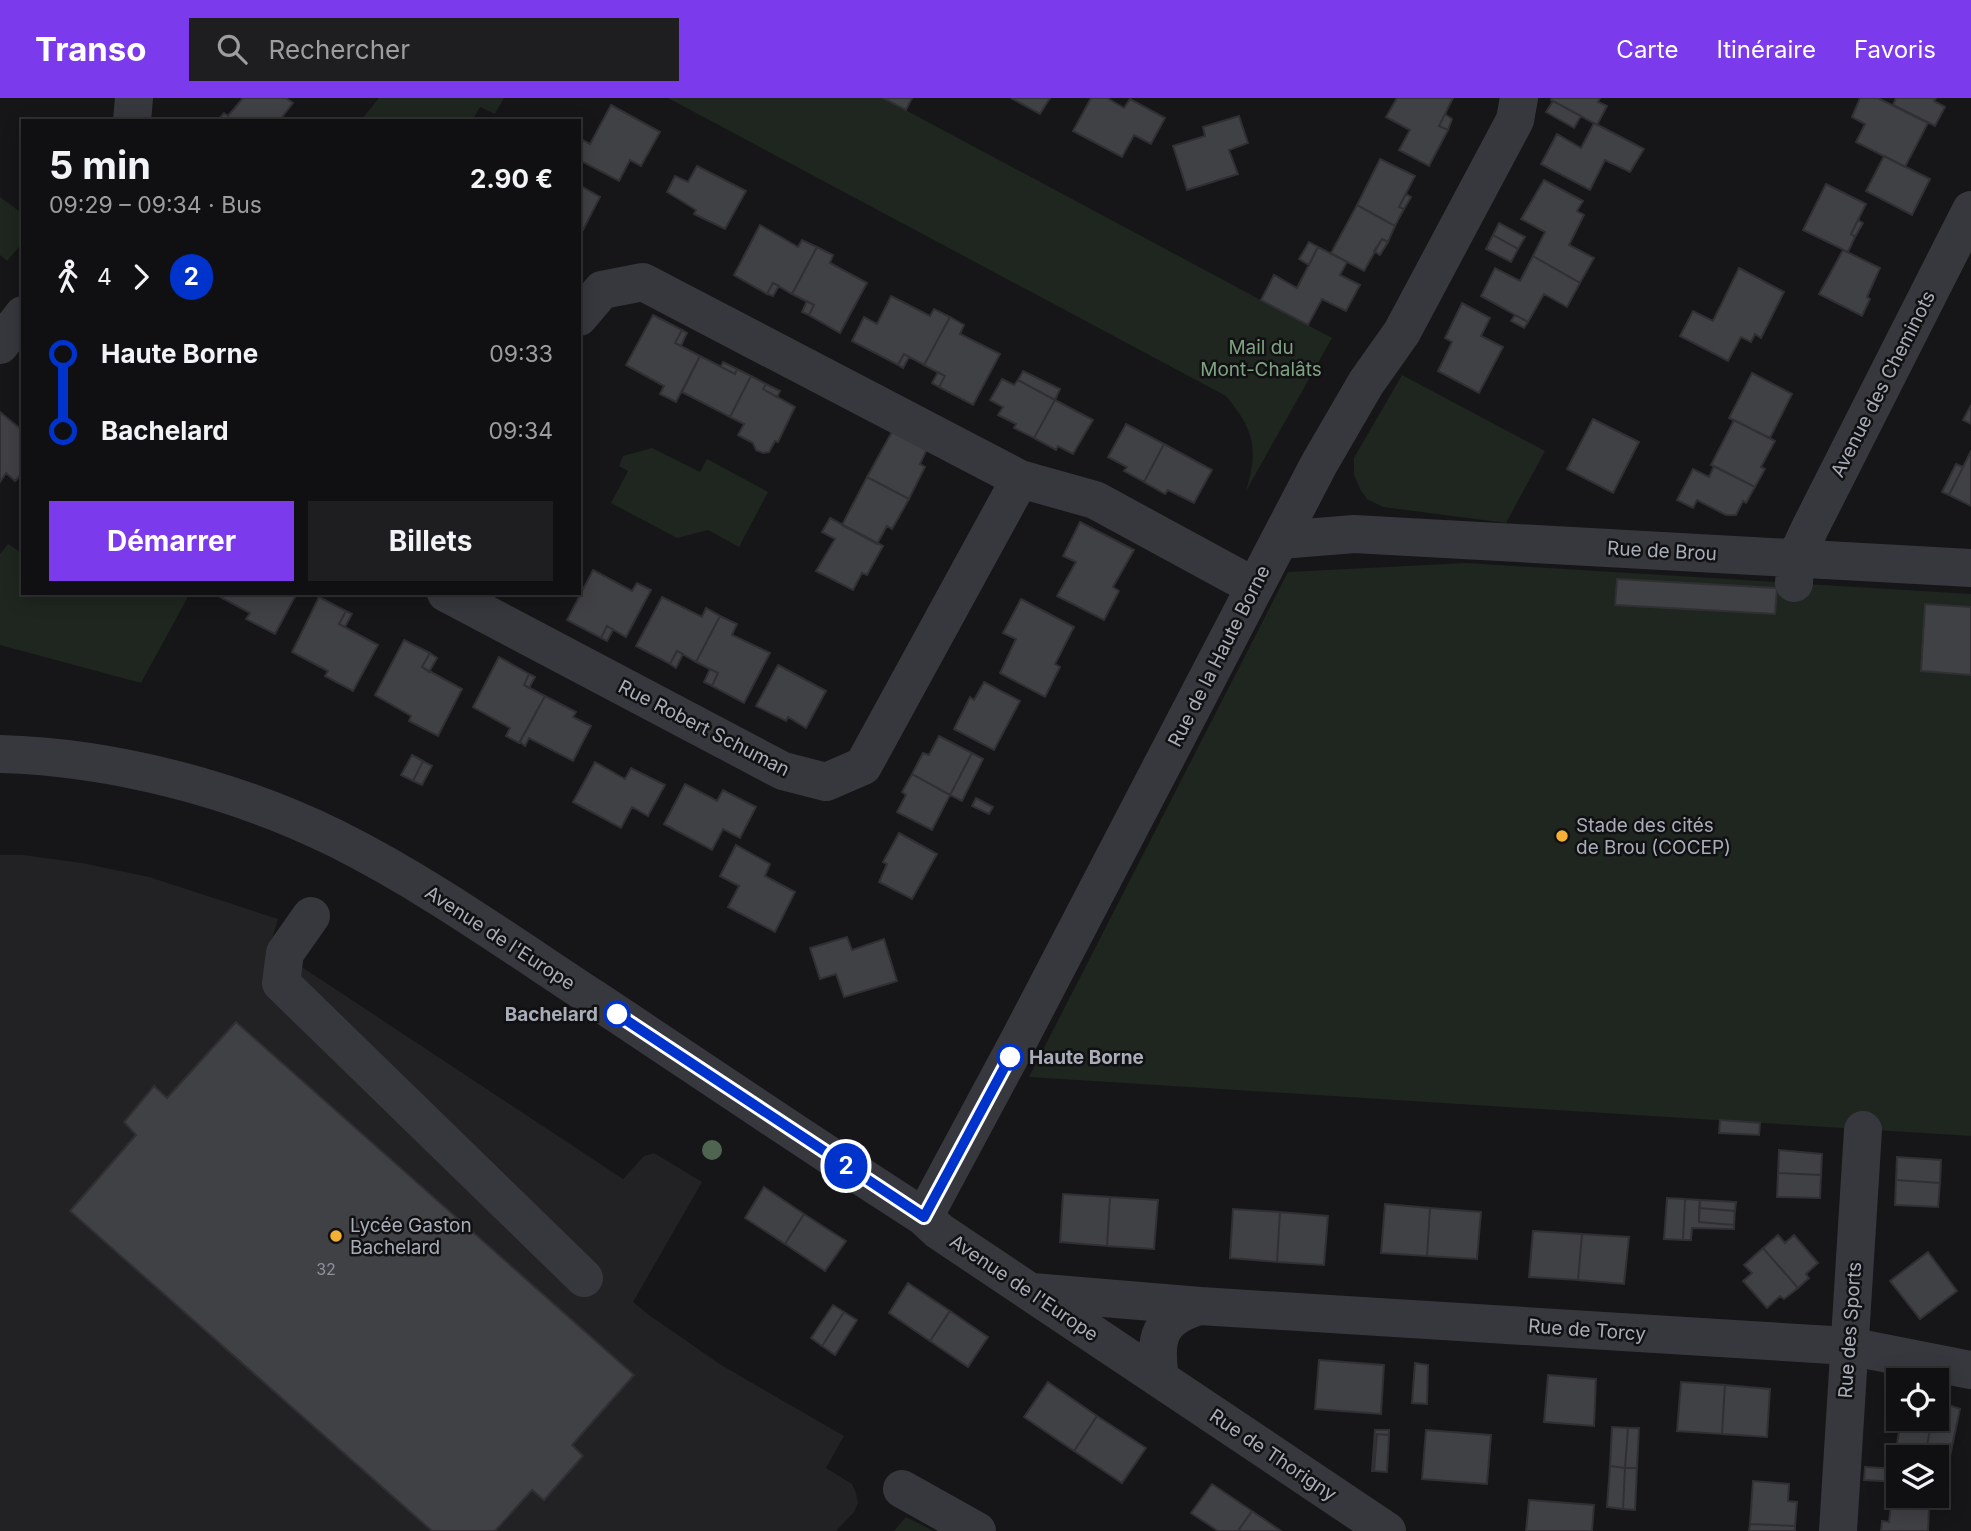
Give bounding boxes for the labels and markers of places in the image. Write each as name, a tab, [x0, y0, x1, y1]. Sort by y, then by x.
place label: Stade des cités de Brou (COCEP)	[1576, 814, 1731, 859]
marker: Stade des cités de Brou (COCEP)	[1554, 828, 1570, 844]
marker: Bachelard	[604, 1001, 630, 1027]
place label: Bachelard	[505, 1003, 598, 1026]
marker: Haute Borne	[997, 1044, 1023, 1070]
place label: Haute Borne	[1029, 1046, 1144, 1069]
place label: Lycée Gaston Bachelard	[350, 1214, 472, 1259]
marker: Lycée Gaston Bachelard	[328, 1228, 344, 1244]

